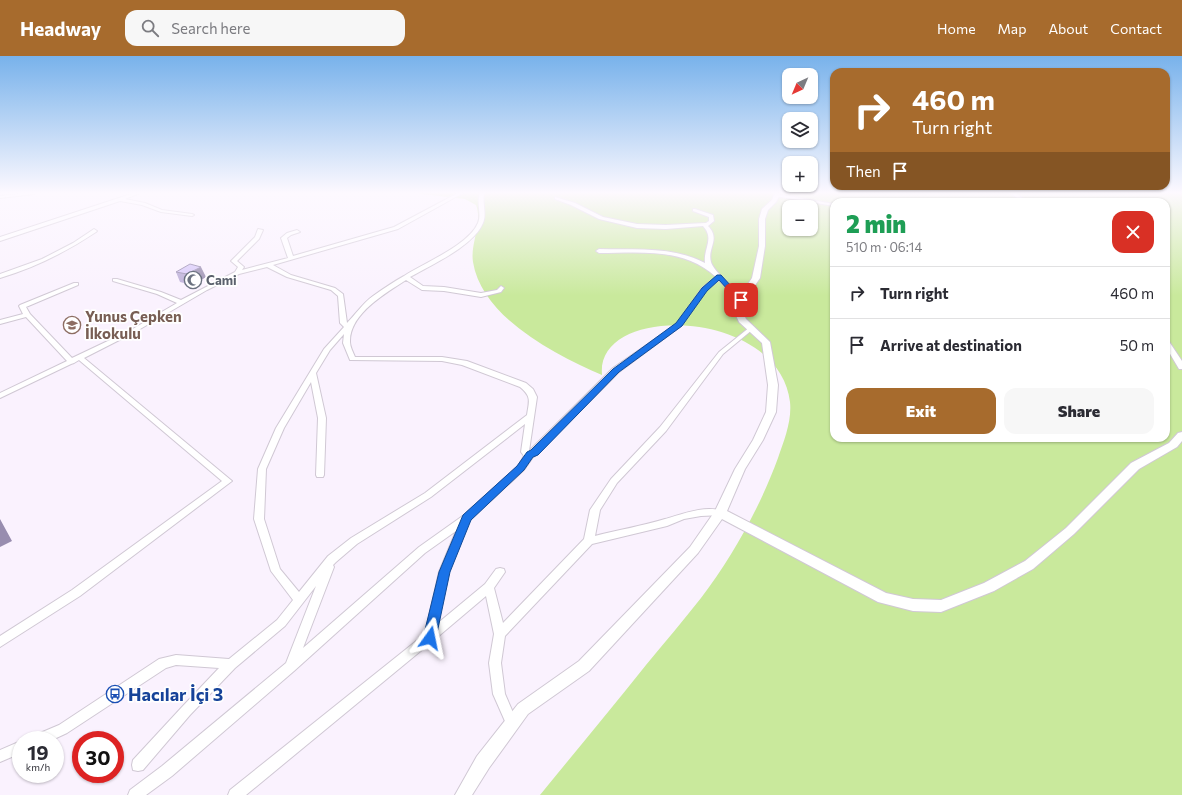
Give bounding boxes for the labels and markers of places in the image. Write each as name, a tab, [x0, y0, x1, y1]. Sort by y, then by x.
mosque icon: Cami	[183, 270, 203, 290]
place label: Cami	[206, 272, 237, 288]
pin	[724, 283, 758, 317]
place label: Yunus Çepken İlkokulu	[85, 307, 182, 342]
school or university icon: Yunus Çepken İlkokulu	[62, 315, 82, 335]
place label: Hacılar İçi 3	[128, 683, 223, 705]
bus stop icon: Hacılar İçi 3	[105, 684, 125, 704]

